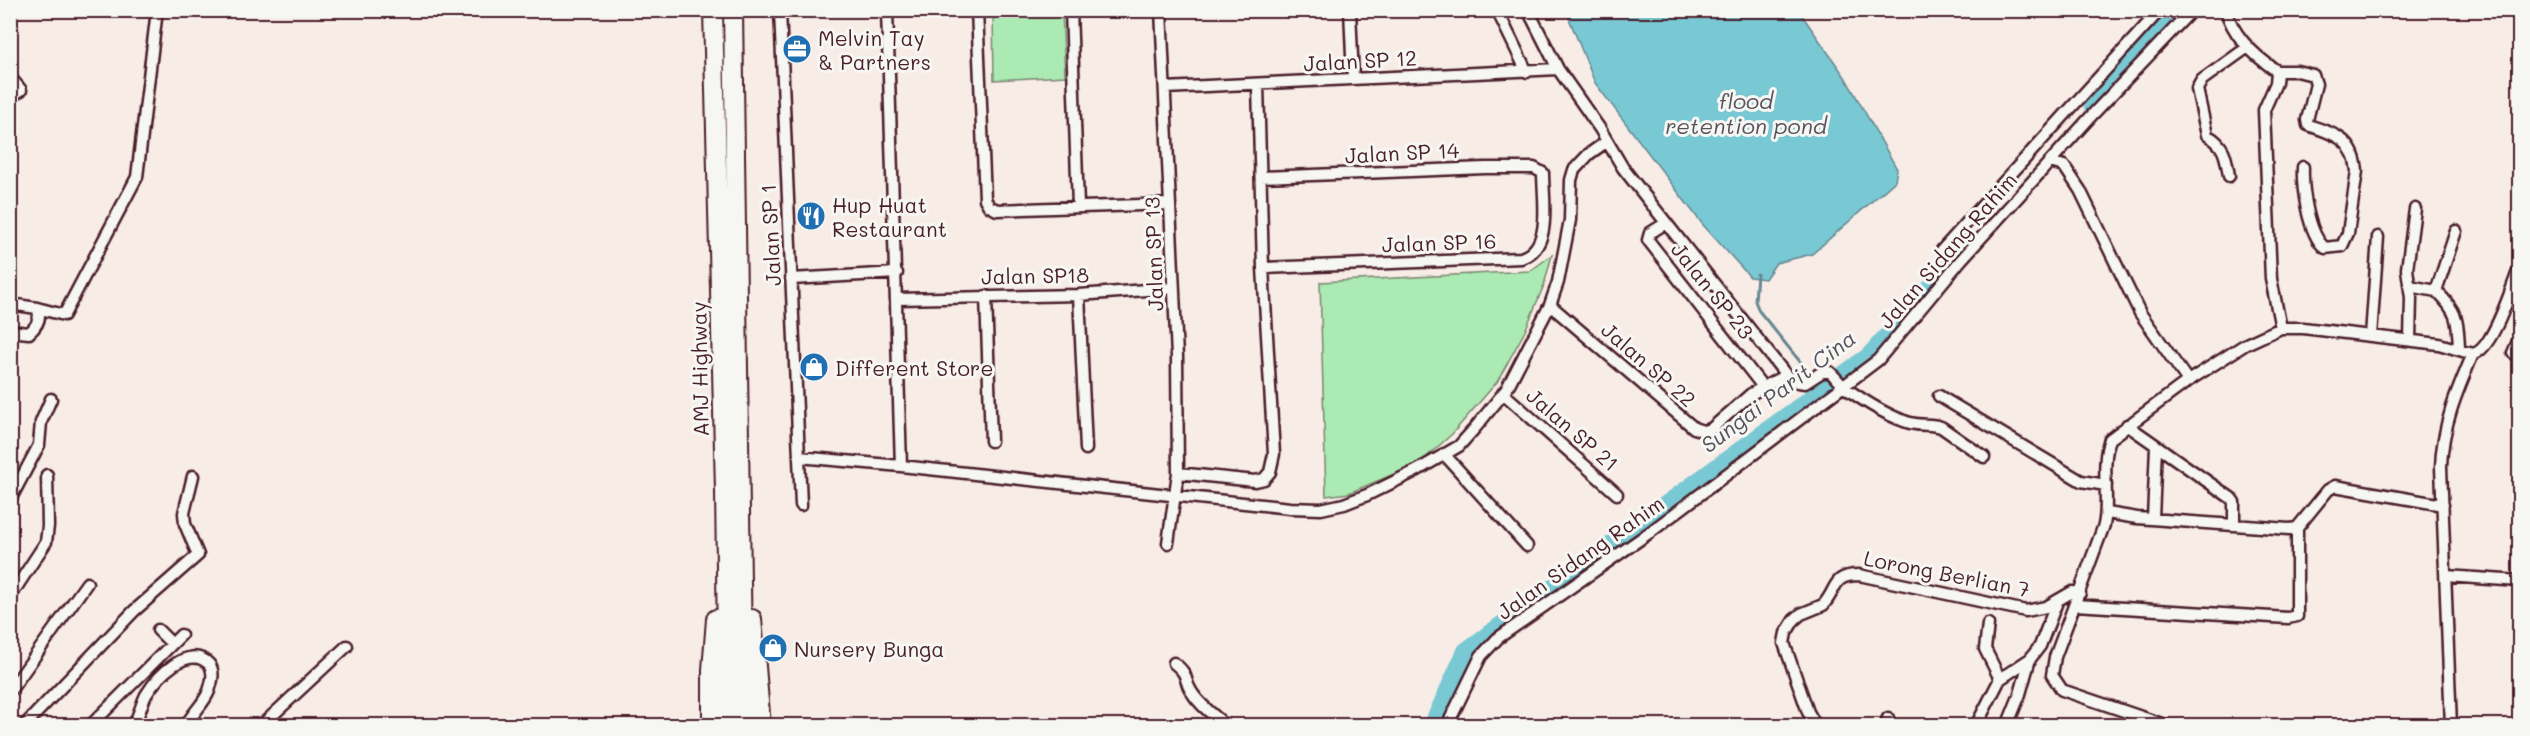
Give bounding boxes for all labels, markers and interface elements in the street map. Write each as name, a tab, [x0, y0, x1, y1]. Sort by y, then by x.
place label: Melvin Tay & Partners	[818, 24, 931, 75]
office icon: Melvin Tay & Partners	[781, 33, 813, 65]
street label: Jalan SP 12	[1302, 44, 1418, 76]
water label: flood retention pond	[1665, 86, 1828, 140]
street label: Jalan SP 14	[1344, 135, 1460, 168]
street label: Jalan Sidang Rahim	[1872, 166, 2022, 334]
street label: Jalan SP 1	[754, 183, 786, 287]
place label: Hup Huat Restaurant	[832, 191, 947, 242]
street label: Jalan SP 13	[1138, 196, 1168, 312]
restaurant icon: Hup Huat Restaurant	[795, 200, 827, 232]
street label: Jalan SP 16	[1381, 227, 1497, 257]
street label: Jalan SP 23	[1666, 236, 1760, 344]
street label: Jalan SP18	[981, 261, 1089, 289]
street label: AMJ Highway	[684, 301, 714, 437]
street label: Jalan SP 22	[1596, 316, 1702, 412]
water label: Sungai Parit Cina	[1695, 323, 1861, 459]
shop icon: Different Store	[798, 351, 830, 383]
place label: Different Store	[835, 354, 993, 381]
street label: Jalan SP 21	[1521, 381, 1625, 477]
street label: Jalan Sidang Rahim	[1491, 489, 1669, 625]
street label: Lorong Berlian 7	[1862, 544, 2032, 602]
shop icon: Nursery Bunga	[757, 632, 789, 664]
place label: Nursery Bunga	[794, 635, 944, 662]

